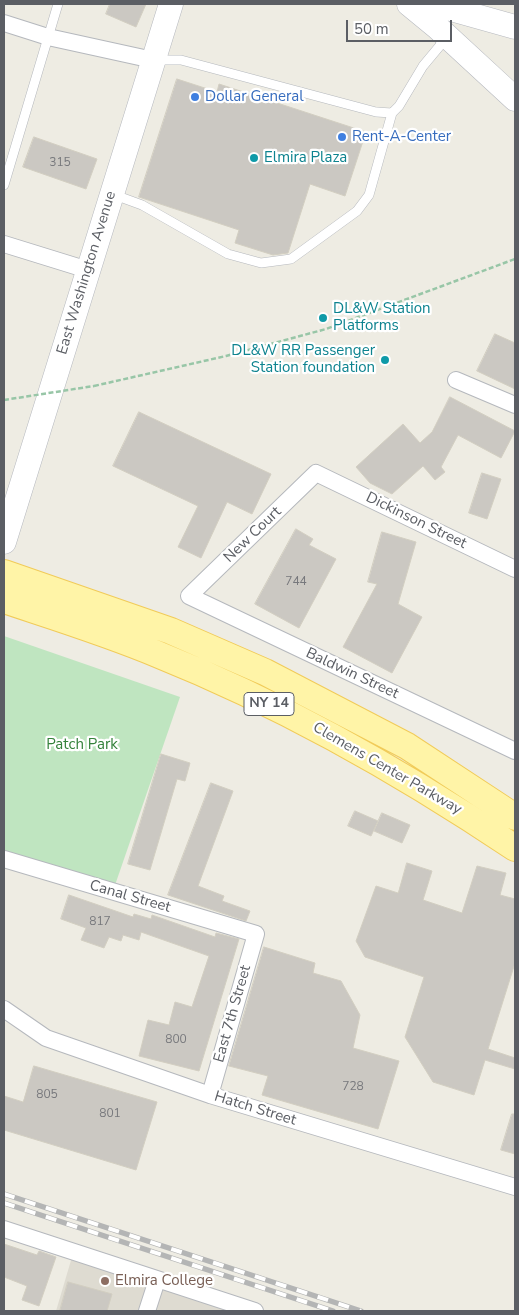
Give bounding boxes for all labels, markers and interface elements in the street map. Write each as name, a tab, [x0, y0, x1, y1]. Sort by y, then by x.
scale bar	[349, 10, 455, 42]
text: 50 m	[354, 19, 389, 39]
place label: Dollar General	[205, 88, 304, 106]
marker: Dollar General	[189, 91, 201, 103]
place label: Rent-A-Center	[352, 128, 451, 146]
marker: Rent-A-Center	[336, 131, 348, 143]
place label: Elmira Plaza	[264, 149, 347, 167]
marker: Elmira Plaza	[248, 152, 260, 164]
house number: 315	[49, 156, 71, 170]
street label: East Washington Avenue	[54, 189, 120, 357]
place label: DL&W Station Platforms	[333, 300, 431, 335]
marker: DL&W Station Platforms	[317, 312, 329, 324]
place label: DL&W RR Passenger Station foundation	[231, 342, 375, 377]
marker: DL&W RR Passenger Station foundation	[379, 354, 391, 366]
street label: Dickinson Street	[363, 489, 469, 553]
street label: New Court	[221, 503, 285, 567]
house number: 744	[285, 575, 307, 589]
street label: Baldwin Street	[303, 645, 401, 703]
road number: NY 14	[244, 692, 294, 716]
street label: Clemens Center Parkway	[309, 719, 465, 819]
park label: Patch Park	[46, 736, 118, 754]
street label: Canal Street	[87, 877, 173, 917]
house number: 817	[89, 915, 111, 929]
street label: East 7th Street	[211, 963, 255, 1065]
house number: 800	[165, 1033, 187, 1047]
house number: 728	[342, 1080, 364, 1094]
house number: 805	[36, 1088, 58, 1102]
street label: Hatch Street	[212, 1088, 298, 1130]
house number: 801	[99, 1107, 121, 1121]
place label: Elmira College	[115, 1272, 213, 1290]
marker: Elmira College	[99, 1275, 111, 1287]

